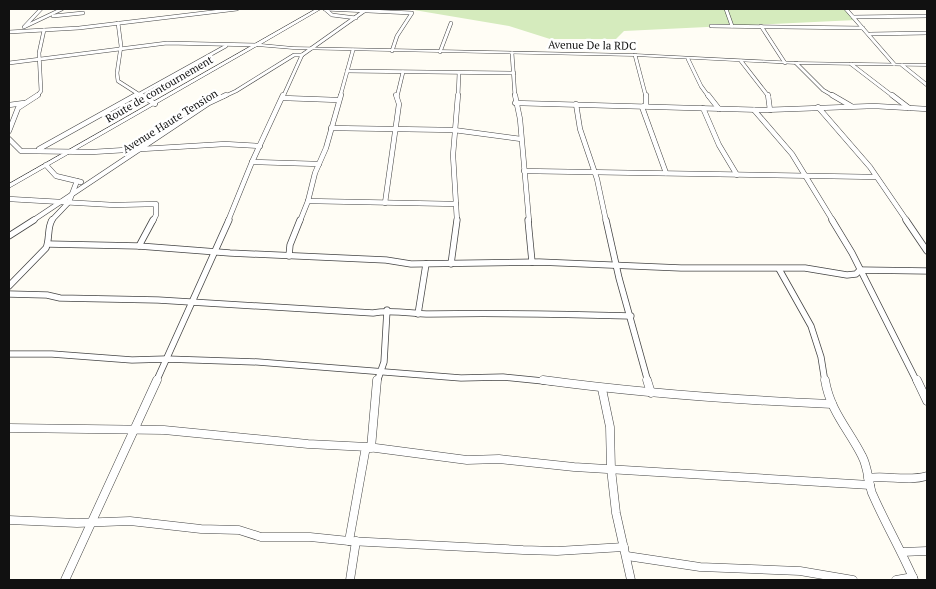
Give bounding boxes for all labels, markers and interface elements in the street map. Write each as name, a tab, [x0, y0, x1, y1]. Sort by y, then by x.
street label: Avenue De la RDC	[548, 37, 636, 53]
street label: Route de contournement	[103, 53, 215, 125]
street label: Avenue Haute Tension	[120, 86, 221, 156]

